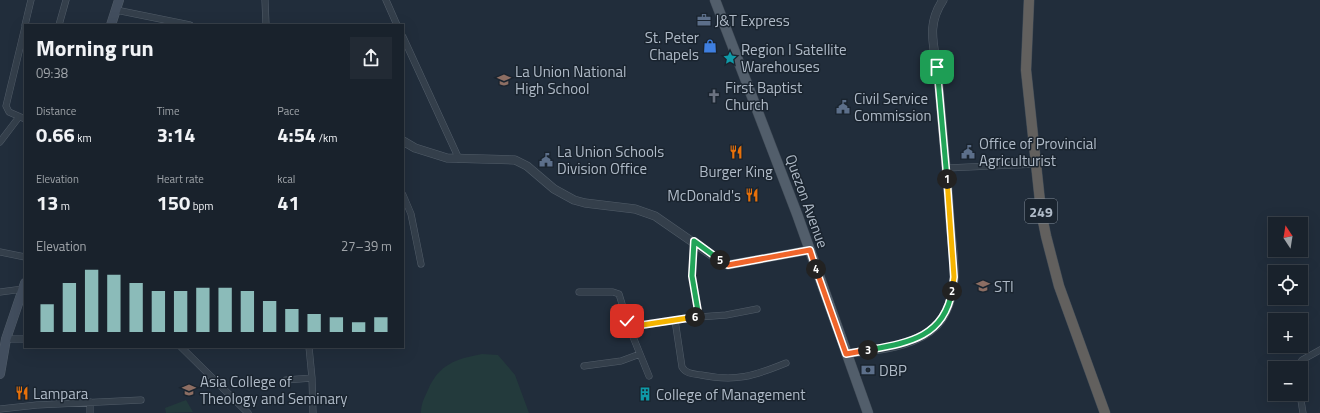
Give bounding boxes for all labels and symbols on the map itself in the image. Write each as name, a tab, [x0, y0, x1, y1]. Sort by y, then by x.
place label: J&T Express	[715, 9, 790, 32]
office icon: J&T Express	[696, 12, 712, 28]
place label: St. Peter Chapels	[645, 26, 699, 66]
shop icon: St. Peter Chapels	[702, 38, 718, 54]
place label: Region I Satellite Warehouses	[741, 38, 846, 78]
place icon: Region I Satellite Warehouses	[722, 50, 738, 66]
pin	[920, 50, 954, 84]
place label: La Union National High School	[515, 60, 626, 100]
school or university icon: La Union National High School	[496, 72, 512, 88]
place label: First Baptist Church	[725, 76, 803, 116]
place label: Civil Service Commission	[854, 87, 932, 127]
church icon: First Baptist Church	[706, 88, 722, 104]
public building icon: Civil Service Commission	[835, 99, 851, 115]
place label: Office of Provincial Agriculturist	[979, 132, 1097, 172]
place label: La Union Schools Division Office	[557, 140, 664, 180]
restaurant icon: Burger King	[728, 144, 744, 160]
public building icon: Office of Provincial Agriculturist	[960, 144, 976, 160]
street label: Quezon Avenue	[779, 151, 835, 251]
public building icon: La Union Schools Division Office	[538, 152, 554, 168]
place label: Burger King	[699, 160, 773, 183]
pin: 1	[937, 169, 957, 189]
place label: McDonald's	[667, 184, 741, 207]
restaurant icon: McDonald's	[744, 187, 760, 203]
road number: 249	[1025, 199, 1057, 223]
north arrow	[1268, 217, 1308, 257]
pin: 5	[710, 250, 730, 270]
pin: 4	[806, 259, 826, 279]
place label: STI	[994, 275, 1014, 298]
school or university icon: STI	[975, 278, 991, 294]
pin: 2	[942, 281, 962, 301]
pin	[610, 304, 644, 338]
pin: 6	[685, 307, 705, 327]
pin: 3	[858, 340, 878, 360]
place label: DBP	[879, 359, 907, 382]
bank icon: DBP	[860, 362, 876, 378]
place label: Asia College of Theology and Seminary	[200, 370, 347, 410]
place label: Lampara	[33, 382, 89, 405]
school or university icon: Asia College of Theology and Seminary	[181, 382, 197, 398]
place label: College of Management	[656, 383, 806, 406]
restaurant icon: Lampara	[14, 385, 30, 401]
building icon: College of Management	[637, 386, 653, 402]

